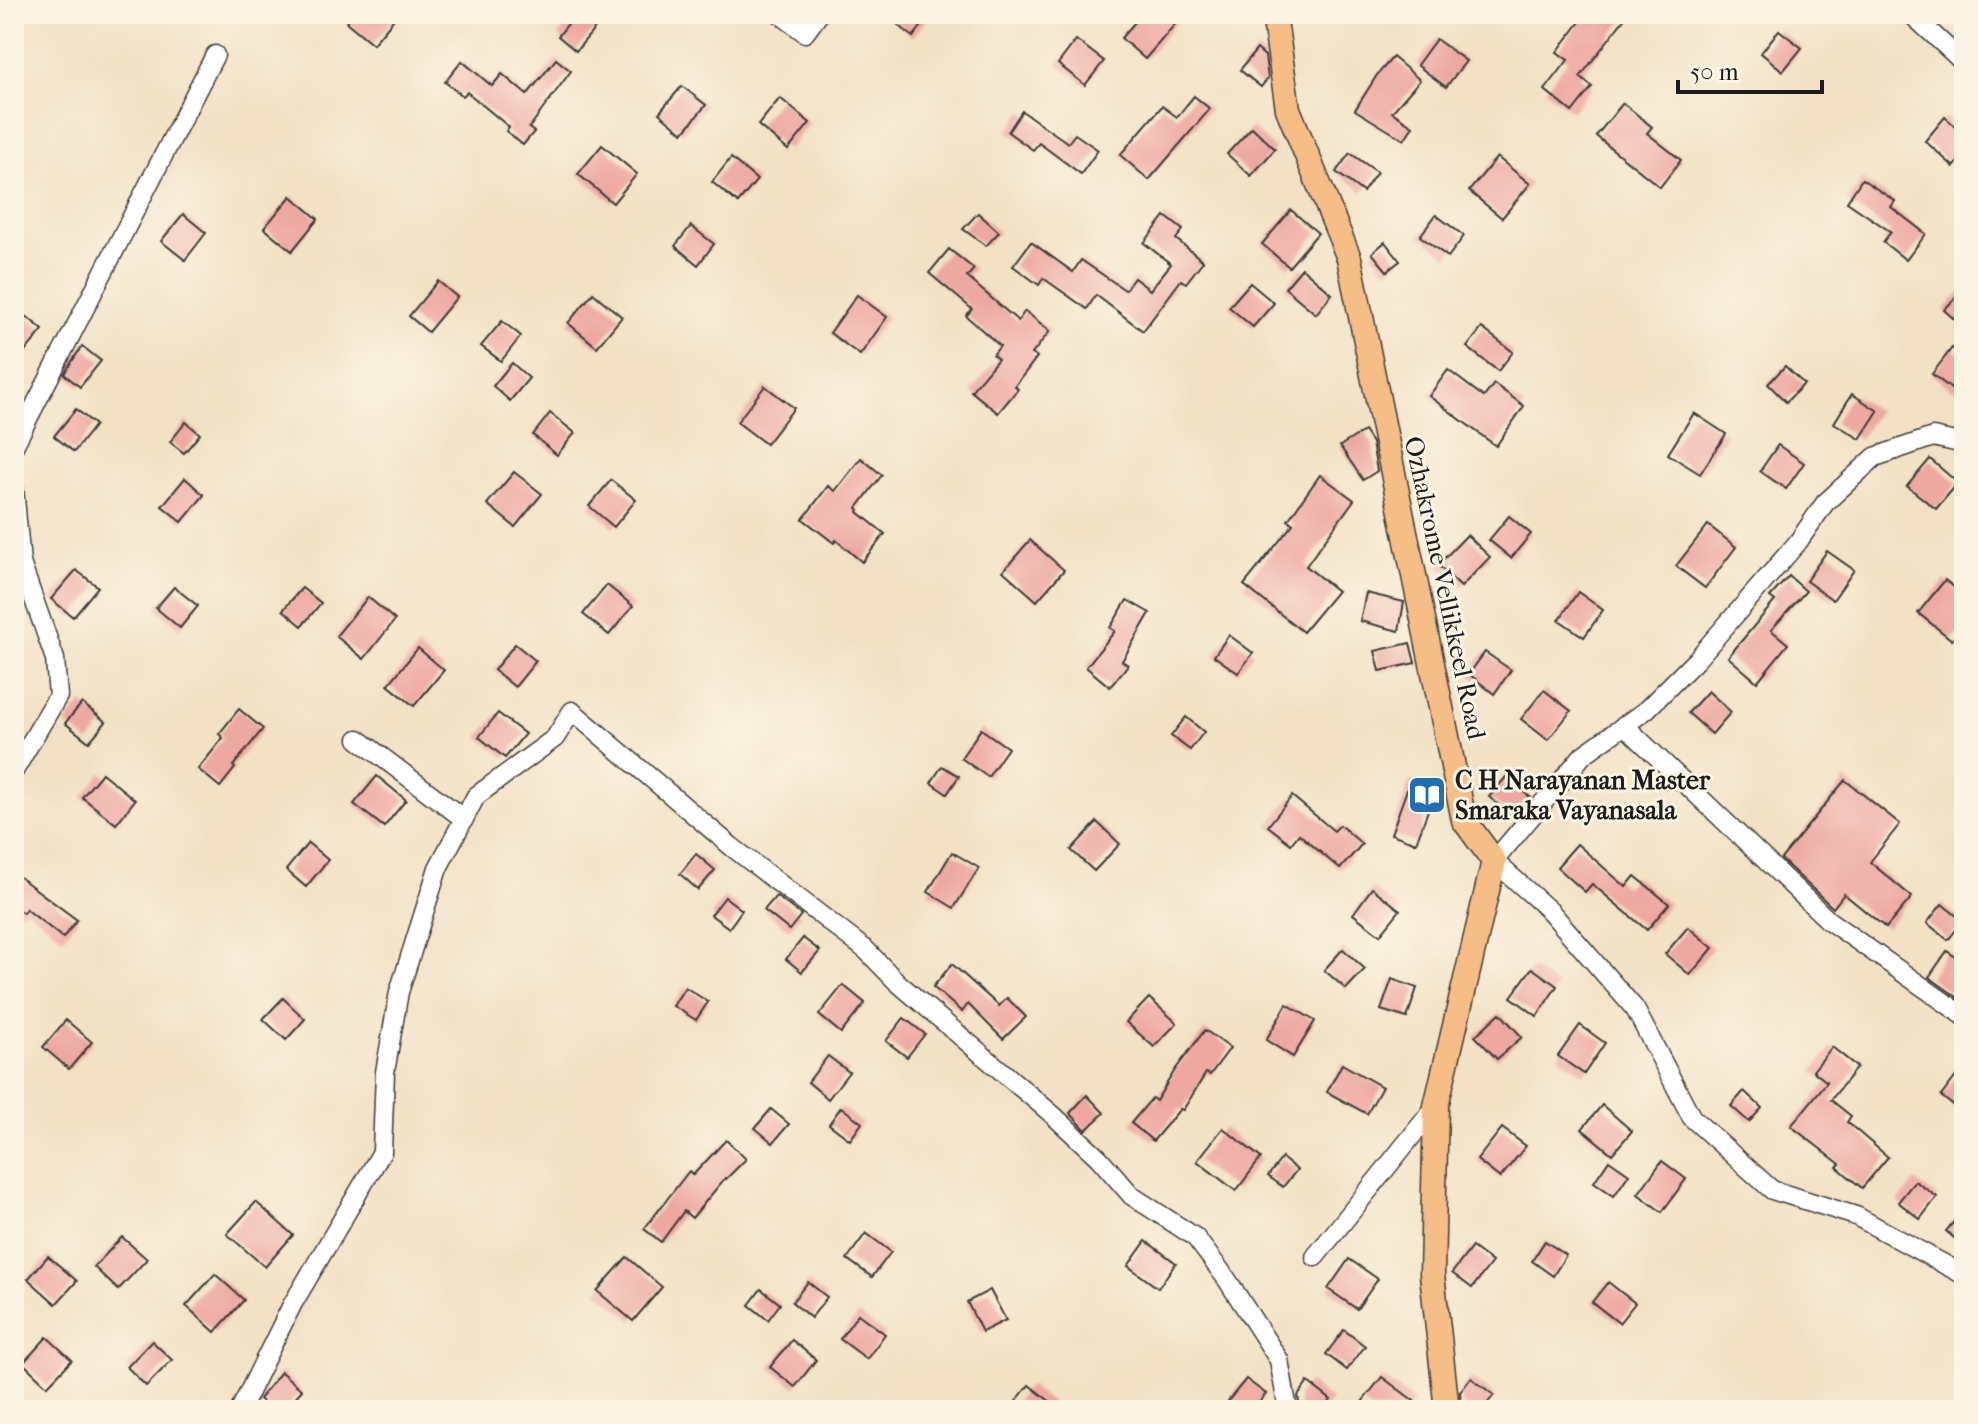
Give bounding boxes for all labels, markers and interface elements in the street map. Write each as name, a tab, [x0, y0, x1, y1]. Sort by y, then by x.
scale bar	[1678, 44, 1822, 94]
text: 50 m	[1690, 58, 1739, 86]
street label: Ozhakrome Vellikkeel Road	[1398, 434, 1492, 743]
place label: C H Narayanan Master Smaraka Vayanasala	[1455, 765, 1711, 826]
library icon: C H Narayanan Master Smaraka Vayanasala	[1406, 774, 1448, 816]

